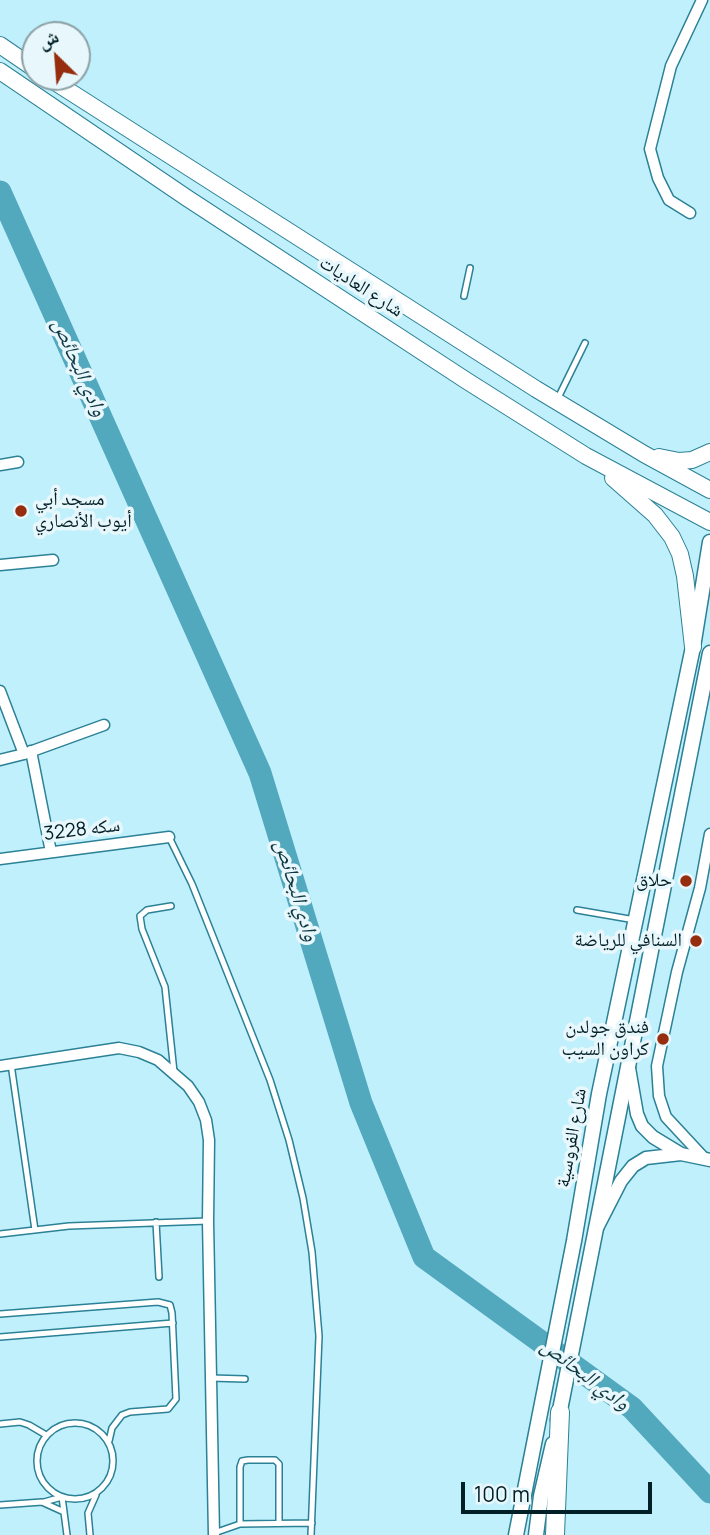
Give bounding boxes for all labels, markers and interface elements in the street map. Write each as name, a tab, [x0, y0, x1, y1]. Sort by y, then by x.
north arrow	[21, 21, 91, 91]
text: ش	[33, 23, 63, 55]
street label: شارع العاديات	[315, 252, 407, 322]
water label: وادي البحائص	[46, 315, 112, 421]
place label: مسجد أبي أيوب الأنصاري	[35, 489, 132, 533]
marker: مسجد أبي أيوب الأنصاري	[13, 503, 29, 519]
street label: سكه 3228	[42, 814, 122, 846]
water label: وادي البحائص	[269, 837, 323, 945]
place label: حلاق	[636, 870, 672, 892]
marker: حلاق	[678, 873, 694, 889]
place label: السنافي للرياضة	[574, 930, 682, 952]
marker: السنافي للرياضة	[688, 933, 704, 949]
place label: فندق جولدن كراون السيب	[562, 1017, 649, 1061]
marker: فندق جولدن كراون السيب	[655, 1031, 671, 1047]
street label: شارع الفروسية	[552, 1087, 592, 1189]
water label: وادي البحائص	[536, 1334, 634, 1416]
scale bar	[465, 1468, 656, 1512]
text: 100 m	[474, 1480, 530, 1508]

